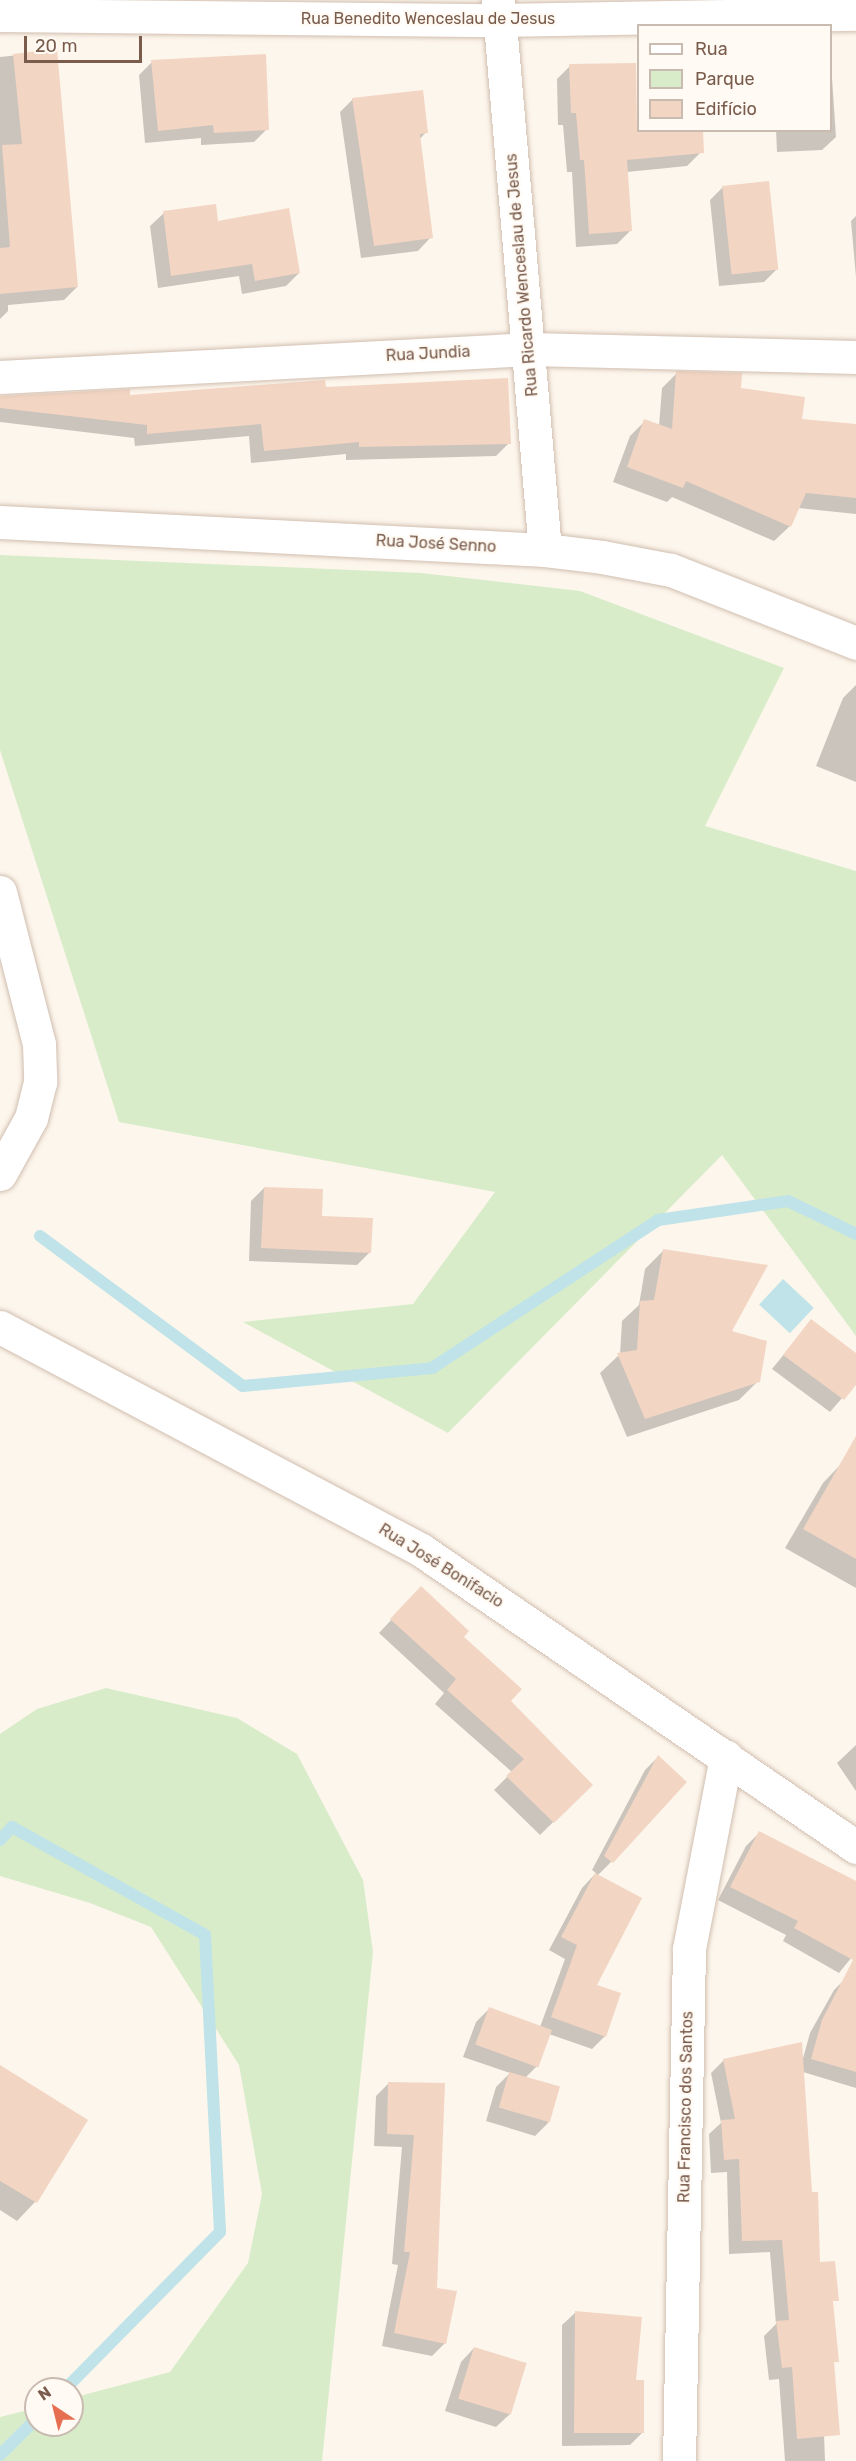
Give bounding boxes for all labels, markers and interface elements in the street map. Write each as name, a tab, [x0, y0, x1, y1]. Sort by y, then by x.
street label: Rua Benedito Wenceslau de Jesus	[301, 9, 555, 29]
scale bar	[27, 24, 146, 62]
legend	[637, 24, 832, 132]
text: 20 m	[35, 35, 77, 57]
text: Rua	[695, 38, 728, 60]
text: Parque	[695, 68, 755, 90]
text: Edifício	[695, 98, 757, 120]
street label: Rua Ricardo Wenceslau de Jesus	[502, 153, 542, 397]
street label: Rua Jundia	[385, 342, 471, 366]
street label: Rua José Senno	[375, 531, 497, 557]
street label: Rua José Bonifacio	[375, 1520, 507, 1612]
street label: Rua Francisco dos Santos	[675, 2011, 697, 2203]
north arrow	[24, 2377, 84, 2437]
text: N	[34, 2382, 55, 2405]

